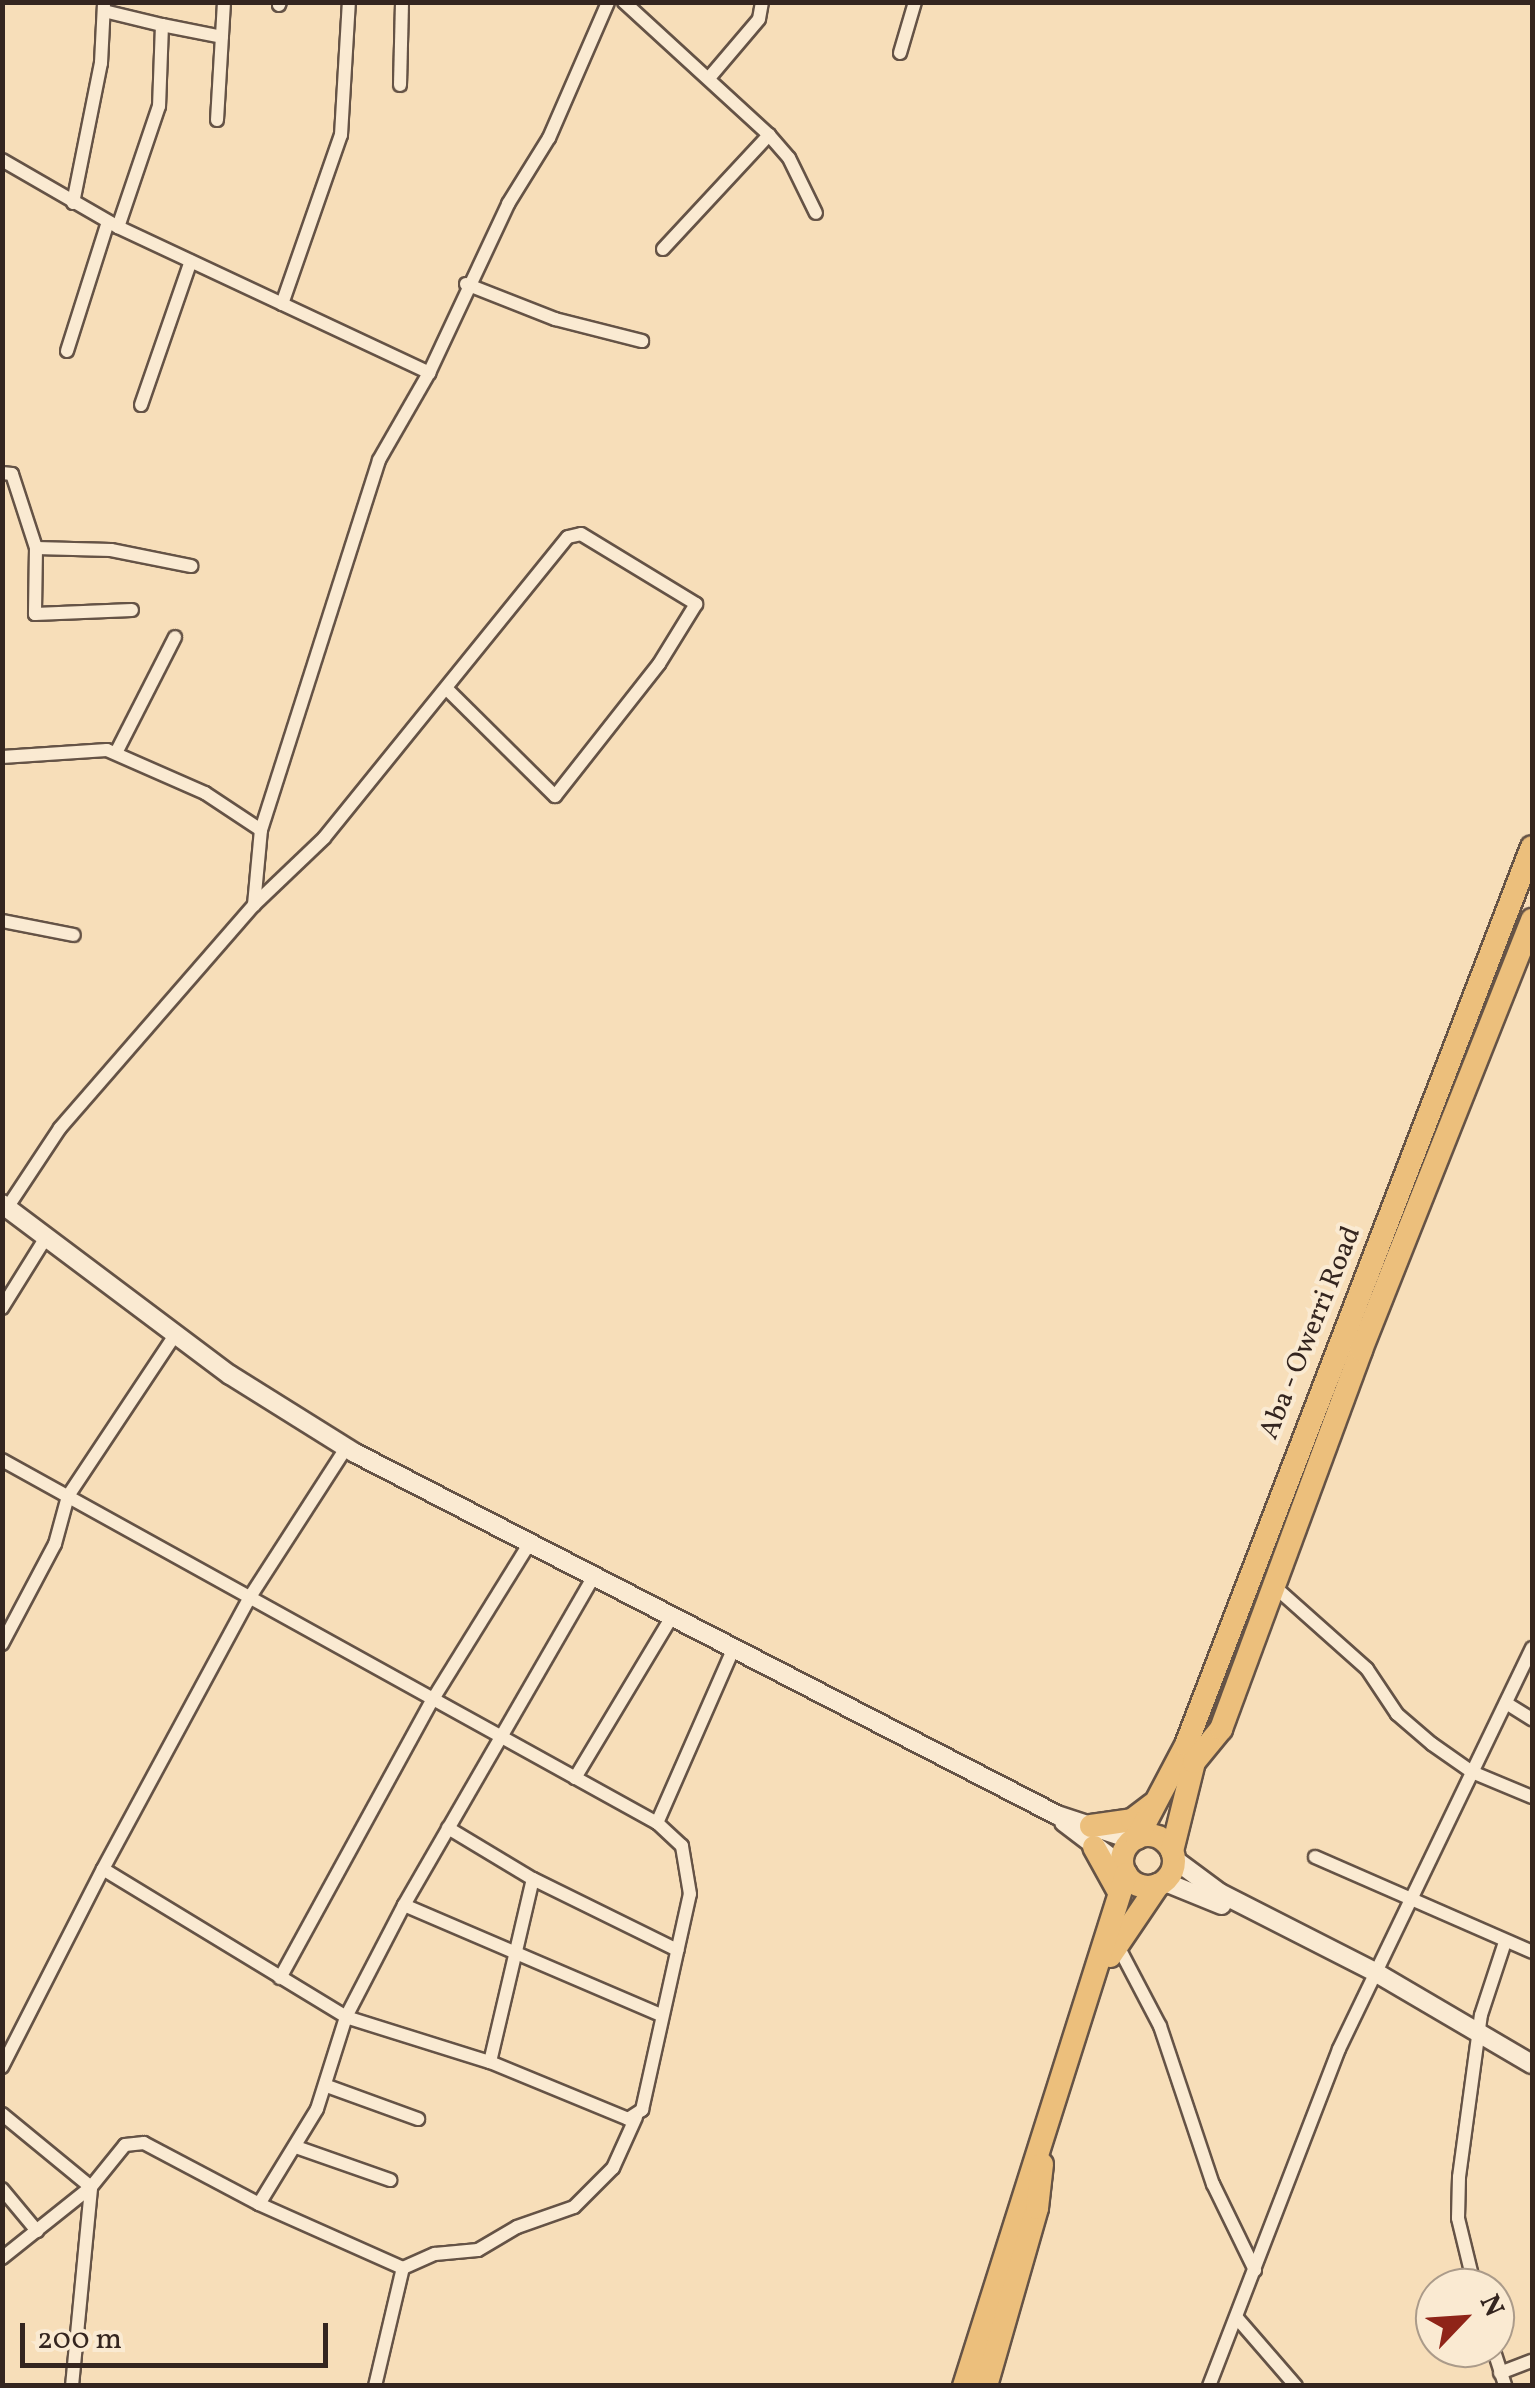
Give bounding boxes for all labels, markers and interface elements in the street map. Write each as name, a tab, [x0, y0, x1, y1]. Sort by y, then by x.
street label: Aba - Owerri Road	[1253, 1221, 1369, 1445]
north arrow	[1415, 2268, 1515, 2368]
text: N	[1469, 2288, 1513, 2323]
scale bar	[25, 2303, 332, 2365]
text: 200 m	[37, 2319, 122, 2361]

